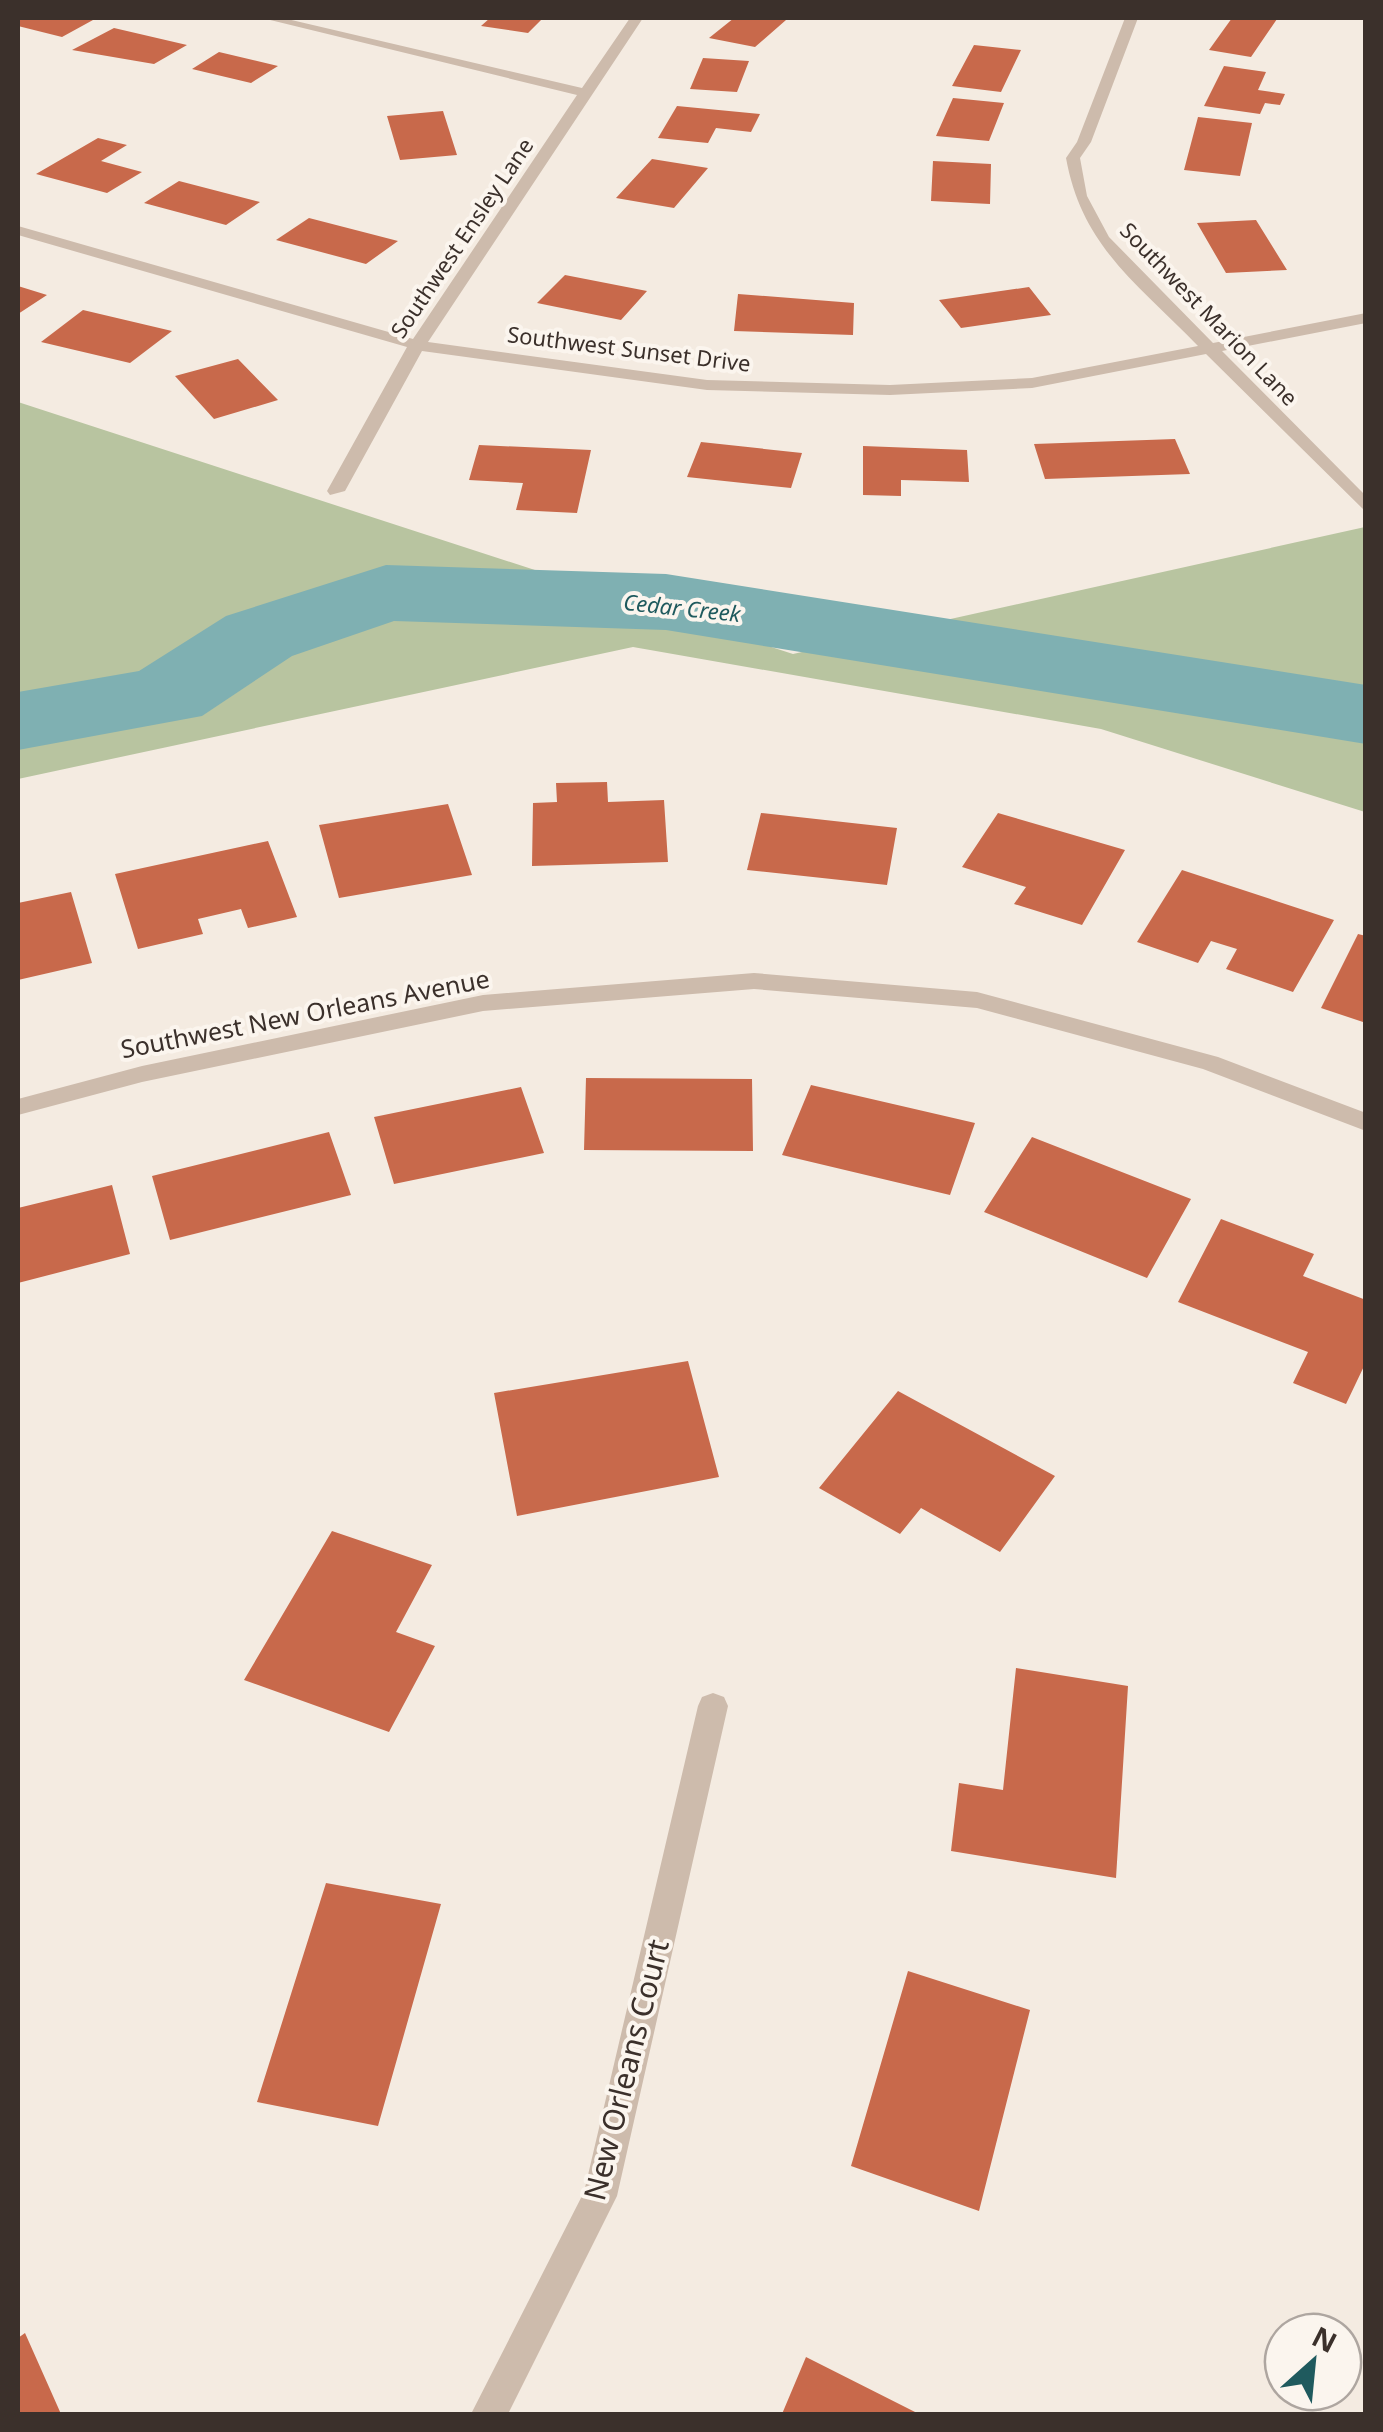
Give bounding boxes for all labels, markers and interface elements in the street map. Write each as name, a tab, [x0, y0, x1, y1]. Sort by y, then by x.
street label: Southwest Ensley Lane	[383, 132, 539, 343]
street label: Southwest Marion Lane	[1114, 215, 1305, 411]
street label: Southwest Sunset Drive	[506, 318, 752, 378]
water label: Cedar Creek	[622, 586, 743, 628]
street label: Southwest New Orleans Avenue	[118, 961, 492, 1065]
street label: New Orleans Court	[573, 1935, 678, 2204]
north arrow	[1263, 2312, 1363, 2412]
text: N	[1306, 2317, 1344, 2361]

